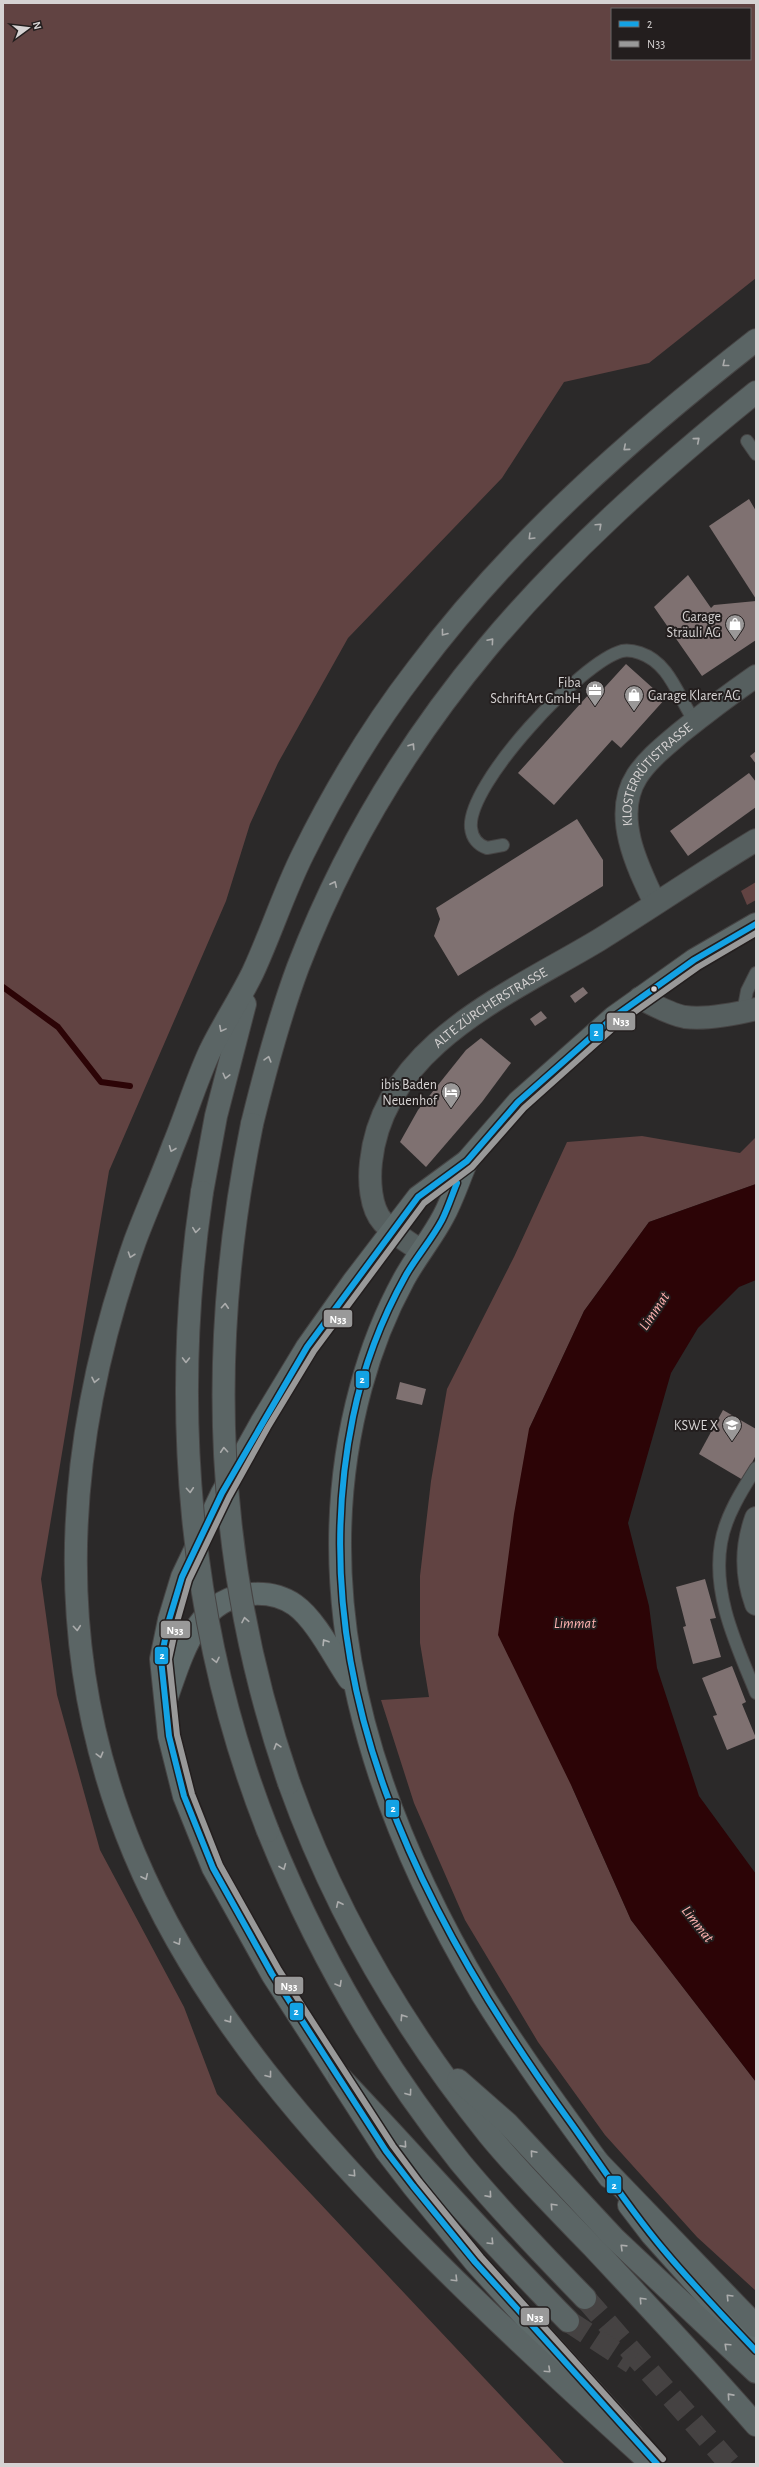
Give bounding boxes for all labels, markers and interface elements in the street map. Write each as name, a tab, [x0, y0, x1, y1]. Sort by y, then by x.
north arrow	[8, 8, 48, 48]
legend	[611, 8, 751, 60]
text: 2	[647, 18, 653, 30]
text: N	[31, 20, 43, 31]
text: N33	[647, 38, 665, 50]
one-way arrow	[723, 359, 730, 366]
one-way arrow	[692, 438, 699, 445]
one-way arrow	[623, 443, 631, 450]
one-way arrow	[595, 524, 602, 531]
one-way arrow	[528, 532, 536, 539]
place label: Garage Sträuli AG	[666, 610, 721, 640]
shop icon: Garage Sträuli AG	[724, 613, 746, 641]
one-way arrow	[442, 629, 449, 636]
one-way arrow	[486, 638, 494, 646]
place label: Fiba SchriftArt GmbH	[490, 676, 582, 706]
office icon: Fiba SchriftArt GmbH	[584, 679, 606, 707]
shop icon: Garage Klarer AG	[623, 684, 645, 712]
place label: Garage Klarer AG	[648, 689, 741, 703]
street label: KLOSTERRÜTISTRASSE	[620, 720, 695, 827]
one-way arrow	[407, 743, 415, 750]
one-way arrow	[329, 880, 337, 888]
street label: ALTE ZÜRCHERSTRASSE	[431, 965, 550, 1051]
unlabelled marker	[649, 984, 659, 994]
line badge: N33	[606, 1012, 636, 1031]
text: N33	[612, 1016, 630, 1027]
line badge: 2	[589, 1023, 604, 1042]
one-way arrow	[219, 1025, 226, 1032]
text: 2	[593, 1027, 599, 1038]
one-way arrow	[263, 1056, 272, 1063]
one-way arrow	[223, 1072, 231, 1079]
place label: ibis Baden Neuenhof	[381, 1078, 438, 1108]
hotel icon: ibis Baden Neuenhof	[440, 1081, 462, 1109]
one-way arrow	[169, 1146, 177, 1153]
one-way arrow	[192, 1227, 201, 1233]
one-way arrow	[127, 1251, 135, 1258]
water label: Limmat	[636, 1290, 672, 1333]
one-way arrow	[221, 1303, 230, 1309]
line badge: N33	[323, 1309, 353, 1328]
text: N33	[329, 1314, 347, 1325]
one-way arrow	[182, 1357, 190, 1363]
line badge: 2	[355, 1370, 370, 1389]
text: 2	[359, 1374, 365, 1385]
one-way arrow	[92, 1377, 100, 1383]
school or university icon: KSWE X	[721, 1414, 743, 1442]
place label: KSWE X	[674, 1419, 718, 1433]
one-way arrow	[219, 1447, 228, 1453]
one-way arrow	[186, 1487, 195, 1493]
water label: Limmat	[554, 1616, 596, 1631]
one-way arrow	[241, 1617, 249, 1623]
line badge: N33	[160, 1620, 191, 1639]
one-way arrow	[73, 1625, 82, 1631]
text: N33	[166, 1625, 184, 1636]
one-way arrow	[322, 1639, 329, 1646]
line badge: 2	[154, 1646, 169, 1665]
text: 2	[159, 1650, 165, 1661]
one-way arrow	[211, 1656, 220, 1663]
one-way arrow	[273, 1743, 282, 1750]
one-way arrow	[96, 1752, 104, 1759]
line badge: 2	[385, 1799, 400, 1818]
text: 2	[390, 1803, 396, 1814]
one-way arrow	[278, 1863, 286, 1870]
one-way arrow	[140, 1873, 148, 1881]
one-way arrow	[336, 1901, 344, 1909]
water label: Limmat	[679, 1903, 717, 1946]
one-way arrow	[174, 1938, 181, 1945]
line badge: N33	[274, 1976, 304, 1995]
one-way arrow	[335, 1980, 342, 1987]
text: N33	[280, 1981, 298, 1992]
line badge: 2	[289, 2002, 304, 2021]
text: 2	[293, 2006, 299, 2017]
one-way arrow	[401, 2015, 408, 2022]
one-way arrow	[224, 2016, 232, 2023]
one-way arrow	[264, 2071, 271, 2078]
one-way arrow	[404, 2089, 411, 2096]
one-way arrow	[399, 2140, 406, 2148]
one-way arrow	[531, 2150, 538, 2157]
one-way arrow	[348, 2170, 355, 2177]
line badge: 2	[606, 2175, 622, 2194]
text: 2	[611, 2180, 617, 2191]
one-way arrow	[485, 2191, 492, 2198]
one-way arrow	[550, 2203, 558, 2211]
one-way arrow	[486, 2237, 493, 2245]
one-way arrow	[620, 2244, 628, 2252]
one-way arrow	[450, 2274, 458, 2282]
one-way arrow	[727, 2295, 734, 2302]
one-way arrow	[640, 2297, 647, 2305]
line badge: N33	[520, 2307, 550, 2326]
text: N33	[526, 2312, 544, 2323]
one-way arrow	[724, 2343, 732, 2351]
one-way arrow	[543, 2365, 551, 2372]
one-way arrow	[727, 2393, 735, 2401]

